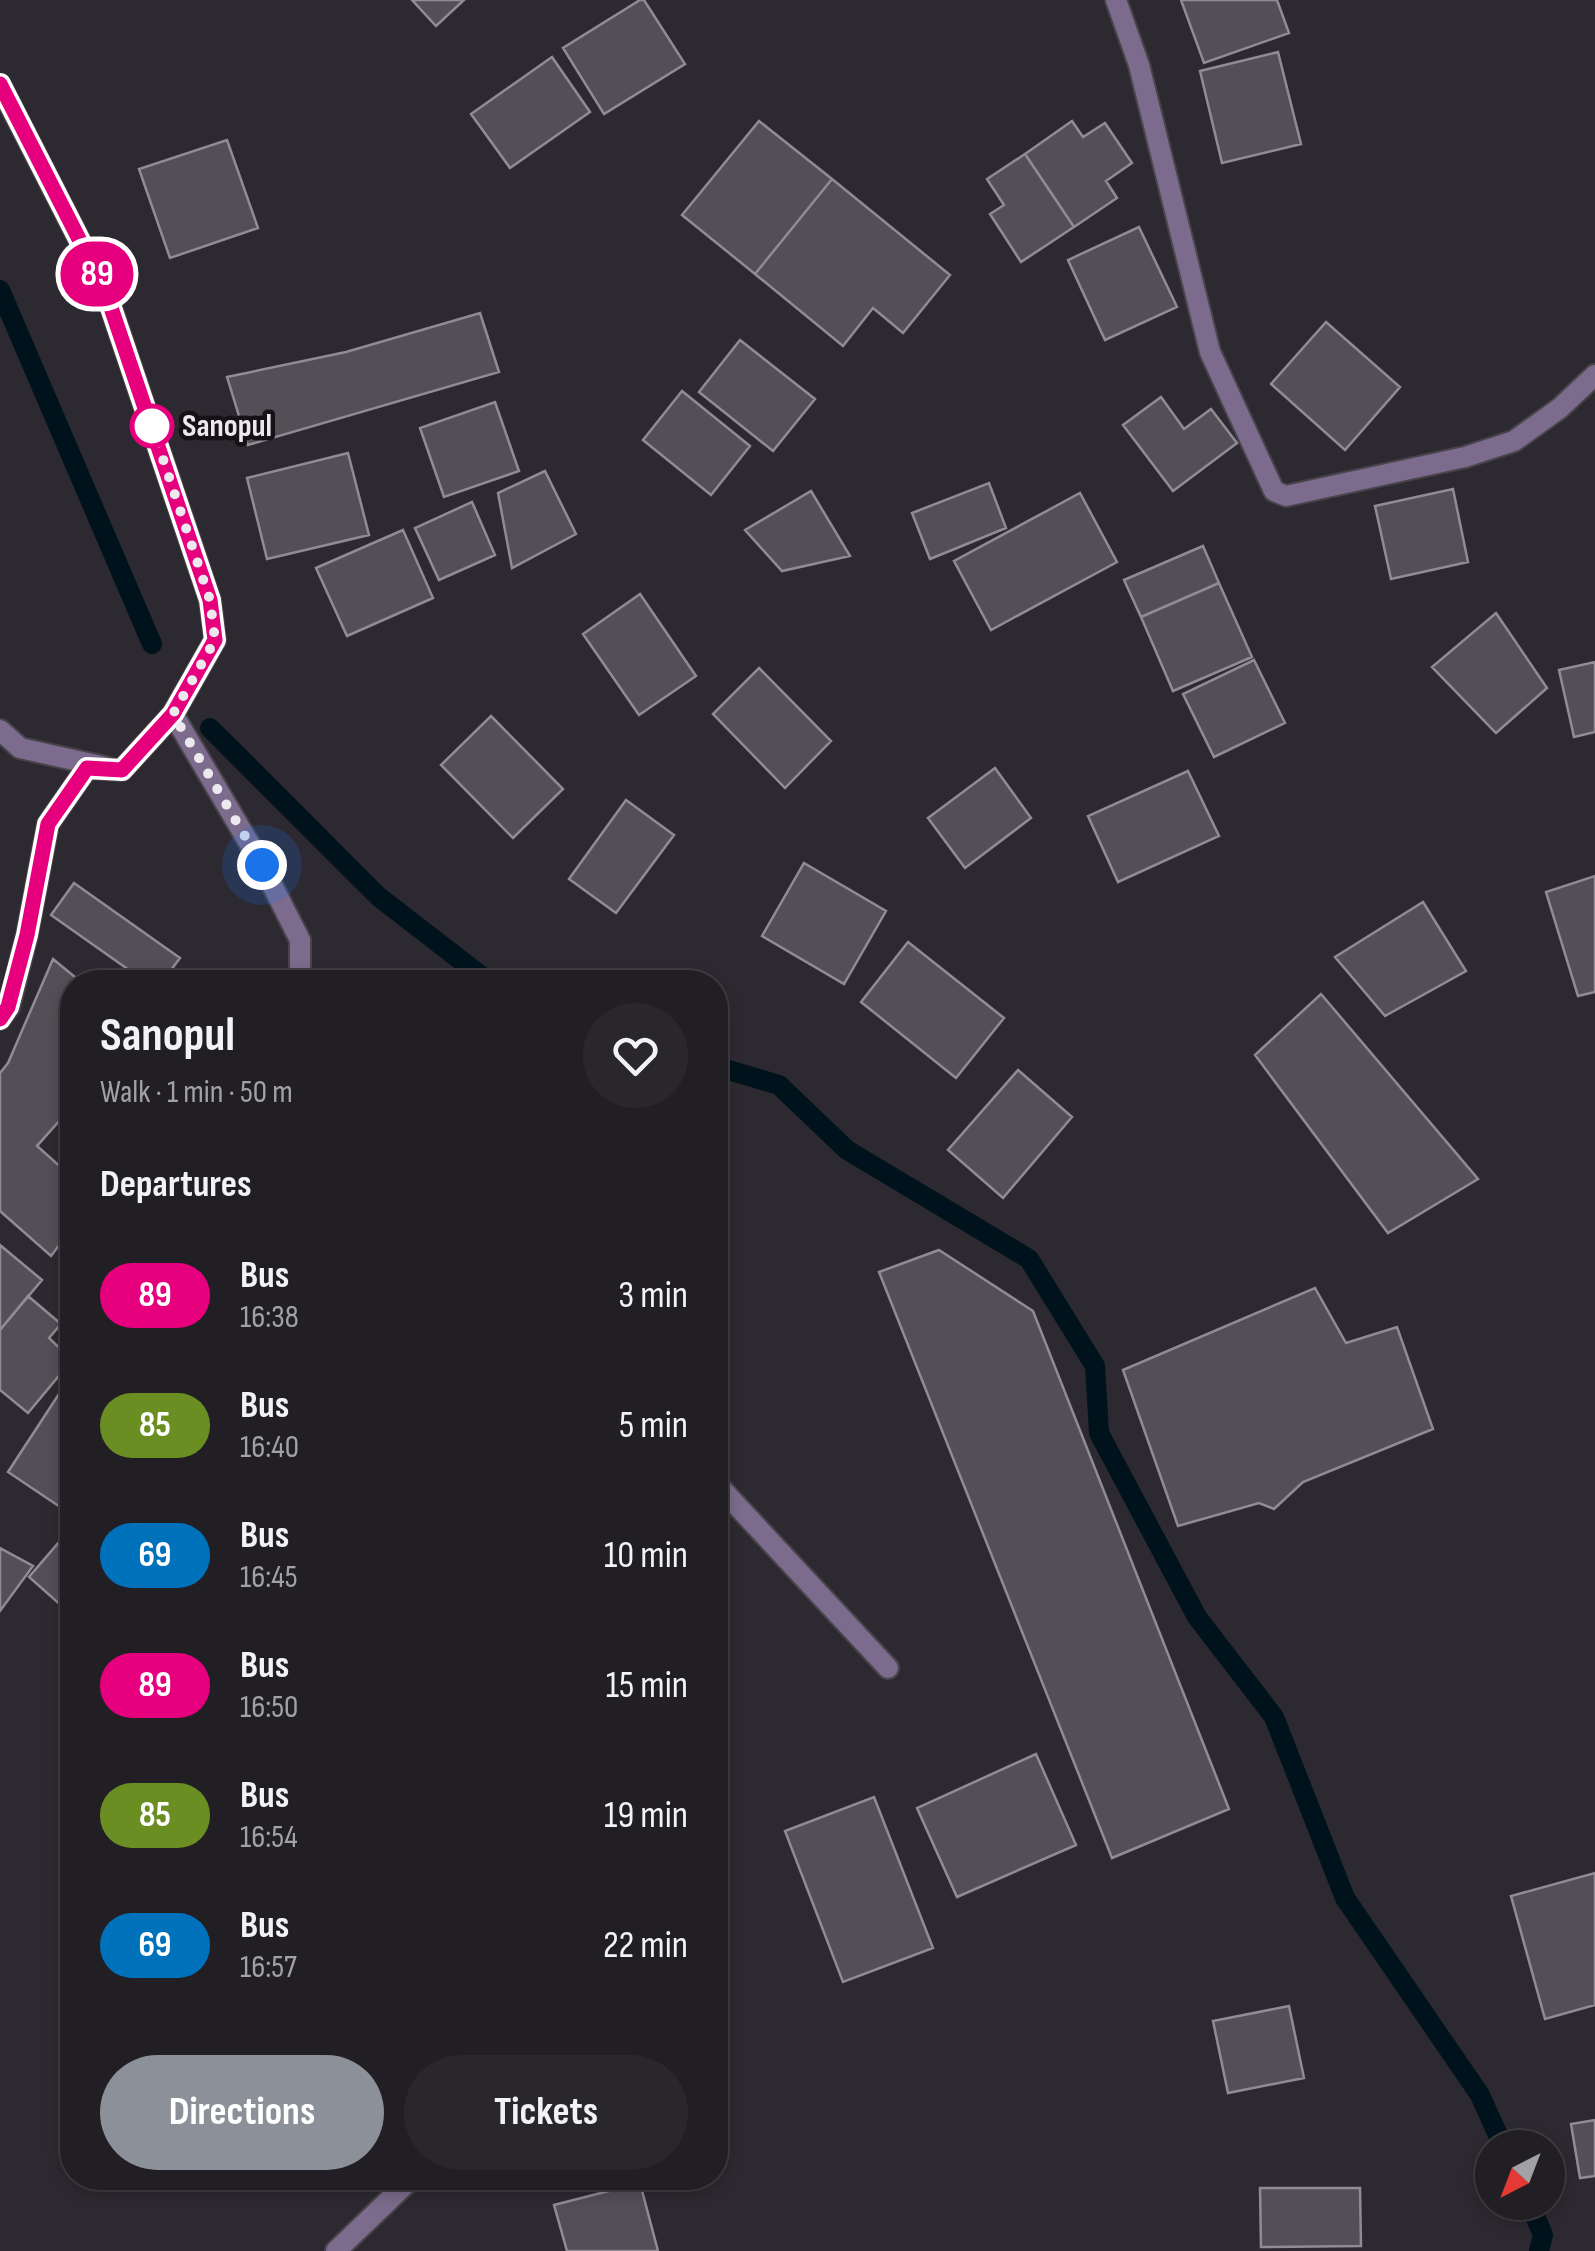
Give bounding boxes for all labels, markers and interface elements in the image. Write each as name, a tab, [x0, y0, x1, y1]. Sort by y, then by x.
line badge: 89	[52, 242, 142, 306]
text: 89	[80, 253, 114, 296]
marker: Sanopul	[131, 405, 173, 447]
place label: Sanopul	[182, 407, 272, 446]
your location	[237, 840, 287, 890]
button: heart	[583, 1003, 688, 1108]
text: Sanopul	[100, 1007, 235, 1064]
text: Walk · 1 min · 50 m	[100, 1073, 293, 1112]
text: Departures	[100, 1162, 252, 1207]
text: Bus	[240, 1253, 289, 1298]
text: 3 min	[618, 1273, 688, 1318]
text: 89	[138, 1274, 172, 1317]
text: 16:38	[240, 1298, 299, 1337]
text: Bus	[240, 1383, 289, 1428]
text: 5 min	[619, 1403, 688, 1448]
text: 85	[139, 1404, 171, 1447]
text: 16:40	[240, 1428, 299, 1467]
text: Bus	[240, 1513, 289, 1558]
text: 10 min	[604, 1533, 688, 1578]
text: 69	[139, 1534, 171, 1577]
text: 16:45	[240, 1558, 298, 1597]
text: Bus	[240, 1643, 289, 1688]
text: 15 min	[606, 1663, 688, 1708]
text: 89	[138, 1664, 172, 1707]
text: 16:50	[240, 1688, 298, 1727]
text: Bus	[240, 1773, 289, 1818]
text: 19 min	[604, 1793, 688, 1838]
text: 85	[139, 1794, 171, 1837]
text: 16:54	[240, 1818, 298, 1857]
text: Bus	[240, 1903, 289, 1948]
text: 22 min	[603, 1923, 688, 1968]
text: 69	[139, 1924, 171, 1967]
text: 16:57	[240, 1948, 297, 1987]
button: Directions	[100, 2055, 384, 2170]
button: Tickets	[404, 2055, 688, 2170]
north arrow	[1475, 2130, 1565, 2220]
map controls	[1475, 2130, 1565, 2220]

